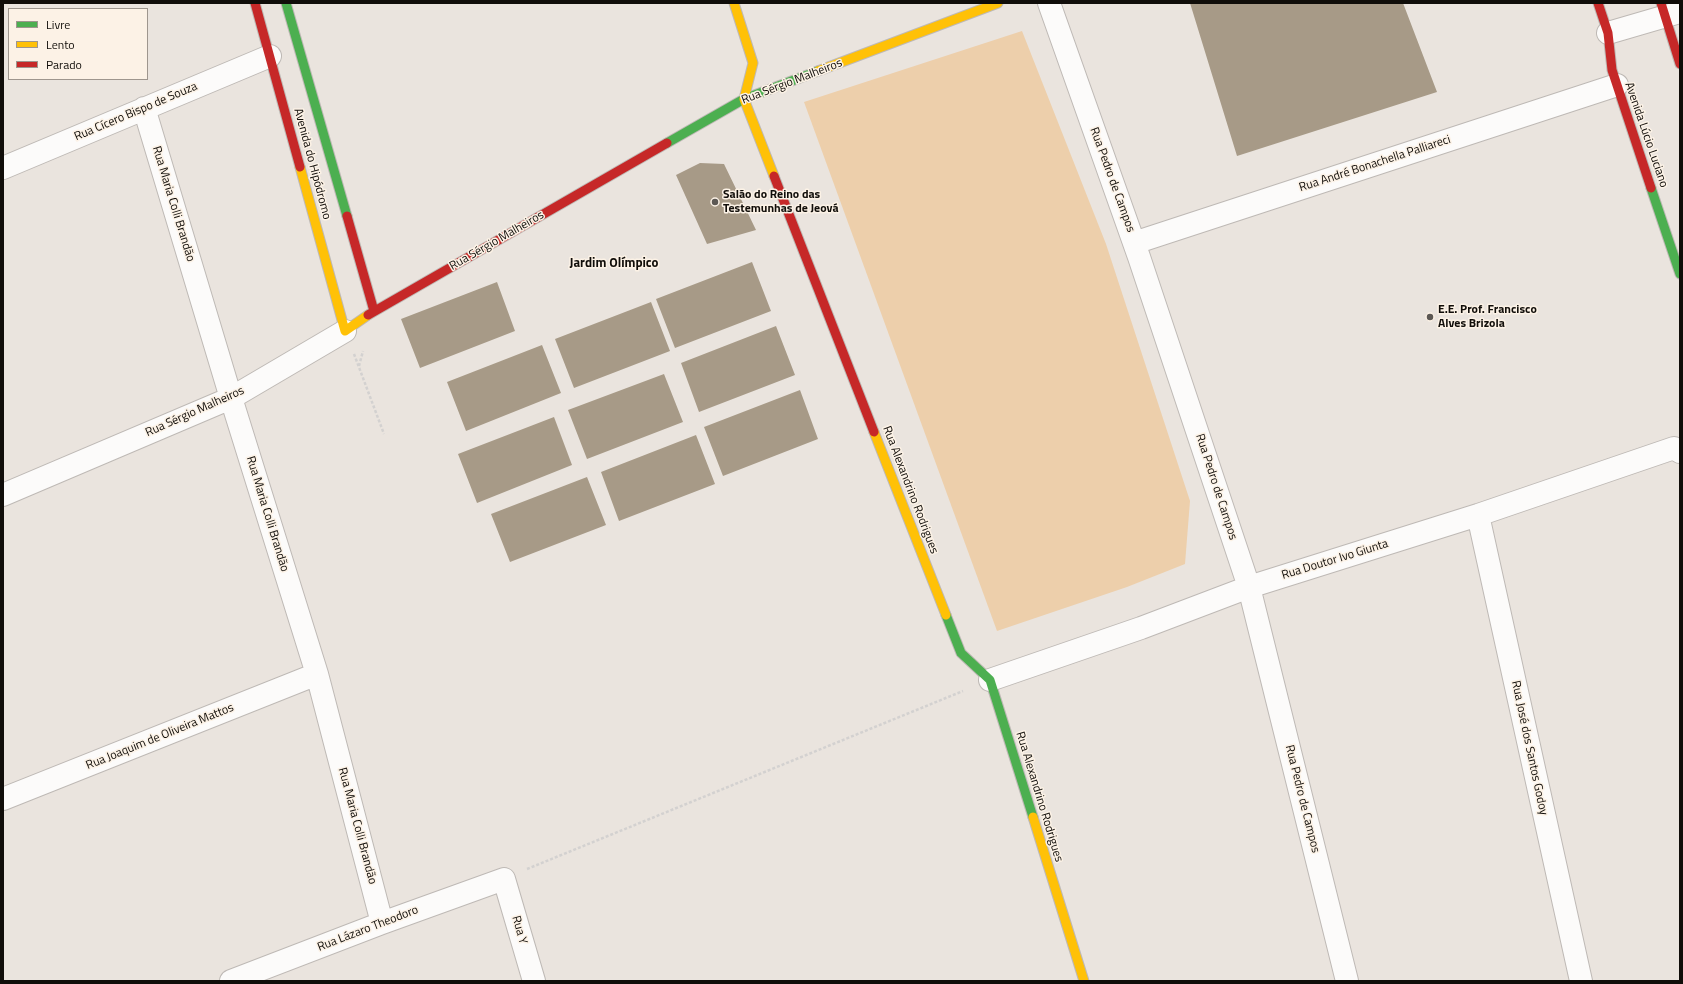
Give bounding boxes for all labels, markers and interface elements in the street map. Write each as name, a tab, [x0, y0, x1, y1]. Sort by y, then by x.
legend	[8, 8, 148, 80]
text: Livre	[46, 15, 70, 34]
text: Lento	[46, 35, 75, 54]
text: Parado	[46, 55, 82, 74]
street label: Rua Sérgio Malheiros	[740, 56, 844, 108]
street label: Rua Cícero Bispo de Souza	[72, 80, 200, 144]
street label: Avenida Lúcio Luciano	[1621, 80, 1671, 190]
street label: Avenida do Hipódromo	[290, 107, 334, 221]
street label: Rua Pedro de Campos	[1086, 126, 1138, 234]
street label: Rua André Bonachella Palliareci	[1297, 133, 1453, 195]
street label: Rua Maria Colli Brandão	[149, 144, 197, 264]
place label: Salão do Reino das Testemunhas de Jeová	[723, 188, 839, 216]
marker: Salão do Reino das Testemunhas de Jeová	[710, 197, 720, 207]
street label: Rua Sérgio Malheiros	[447, 208, 547, 274]
district label: Jardim Olímpico	[570, 256, 658, 272]
place label: E.E. Prof. Francisco Alves Brizola	[1438, 303, 1537, 331]
marker: E.E. Prof. Francisco Alves Brizola	[1425, 312, 1435, 322]
street label: Rua Sérgio Malheiros	[143, 384, 247, 440]
street label: Rua Alexandrino Rodrigues	[879, 424, 941, 556]
street label: Rua Pedro de Campos	[1192, 432, 1240, 542]
street label: Rua Maria Colli Brandão	[243, 454, 291, 574]
street label: Rua Doutor Ivo Giunta	[1280, 537, 1390, 583]
street label: Rua José dos Santos Godoy	[1508, 679, 1550, 817]
street label: Rua Joaquim de Oliveira Mattos	[84, 701, 236, 773]
street label: Rua Alexandrino Rodrigues	[1012, 730, 1066, 864]
street label: Rua Pedro de Campos	[1282, 744, 1322, 854]
street label: Rua Maria Colli Brandão	[334, 766, 380, 886]
street label: Rua Lázaro Theodoro	[316, 903, 420, 955]
street label: Rua Y	[508, 914, 530, 946]

